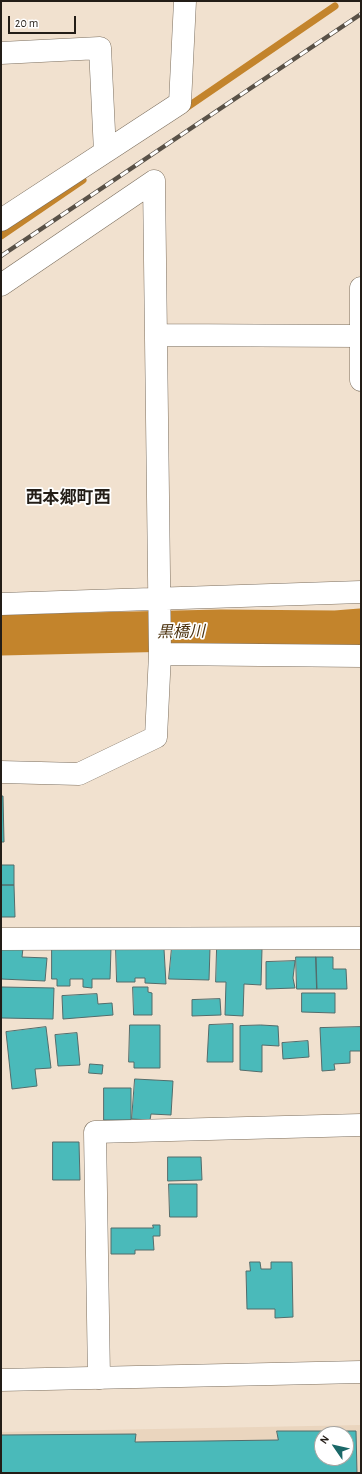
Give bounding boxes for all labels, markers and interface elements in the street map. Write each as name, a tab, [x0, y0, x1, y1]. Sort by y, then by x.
scale bar	[10, 8, 78, 34]
text: 20 m	[15, 17, 38, 29]
district label: 西本郷町西	[26, 488, 110, 508]
water label: 黒橋川	[157, 622, 205, 642]
north arrow	[314, 1426, 354, 1466]
text: N	[318, 1433, 331, 1446]

